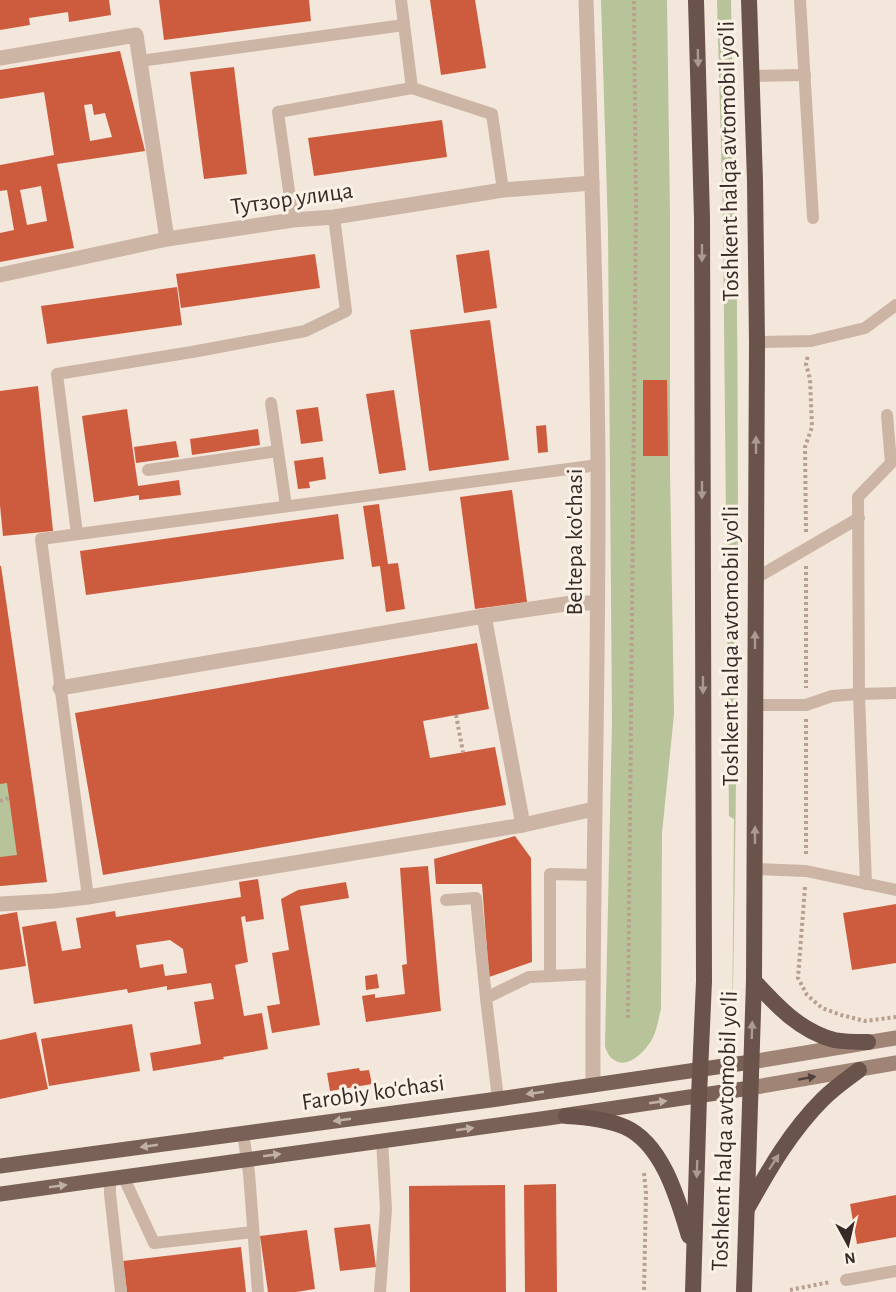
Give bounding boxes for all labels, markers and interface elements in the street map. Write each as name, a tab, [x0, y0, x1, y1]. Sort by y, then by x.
street label: Toshkent halqa avtomobil yo'li	[715, 20, 743, 302]
one-way arrow	[693, 49, 703, 68]
street label: Тутзор улица	[229, 179, 355, 219]
one-way arrow	[697, 244, 707, 263]
one-way arrow	[752, 435, 761, 454]
street label: Beltepa ko'chasi	[563, 469, 587, 615]
one-way arrow	[697, 481, 707, 500]
street label: Toshkent halqa avtomobil yo'li	[719, 506, 743, 786]
one-way arrow	[751, 630, 760, 649]
one-way arrow	[698, 676, 708, 695]
one-way arrow	[750, 825, 759, 844]
street label: Toshkent halqa avtomobil yo'li	[708, 990, 742, 1272]
one-way arrow	[747, 1020, 757, 1039]
street label: Farobiy ko'chasi	[300, 1071, 446, 1115]
one-way arrow	[798, 1074, 817, 1083]
one-way arrow	[526, 1089, 545, 1098]
one-way arrow	[649, 1097, 668, 1106]
one-way arrow	[333, 1115, 352, 1124]
one-way arrow	[456, 1124, 475, 1134]
one-way arrow	[139, 1141, 158, 1150]
one-way arrow	[262, 1151, 281, 1160]
one-way arrow	[768, 1154, 780, 1170]
one-way arrow	[692, 1159, 701, 1178]
one-way arrow	[49, 1181, 68, 1190]
north arrow	[818, 1214, 878, 1274]
text: N	[843, 1249, 857, 1267]

